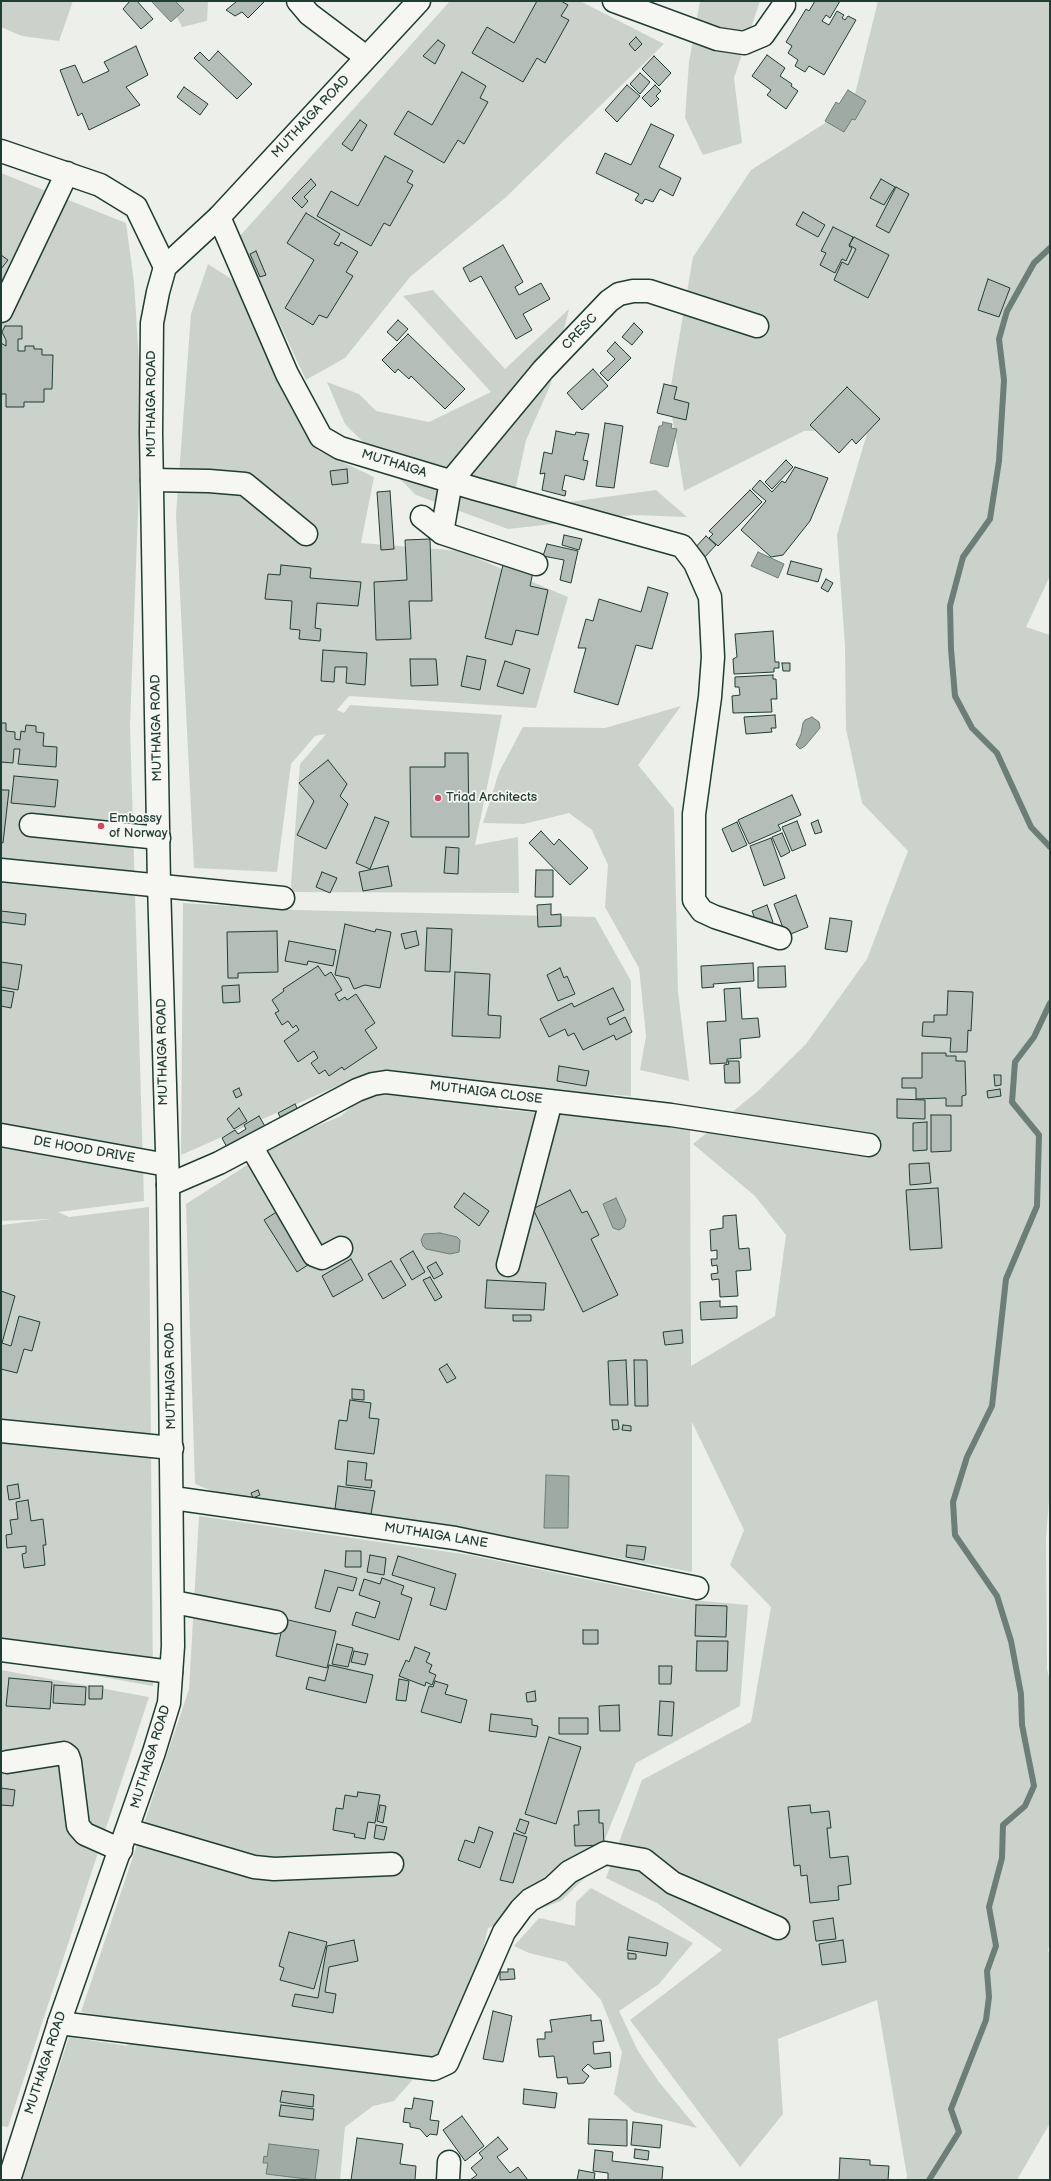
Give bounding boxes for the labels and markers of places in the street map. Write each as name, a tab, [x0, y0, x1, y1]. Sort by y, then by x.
place label: Triad Architects	[446, 790, 537, 806]
marker: Triad Architects	[433, 793, 443, 803]
place label: Embassy of Norway	[109, 811, 168, 842]
marker: Embassy of Norway	[96, 821, 106, 831]

